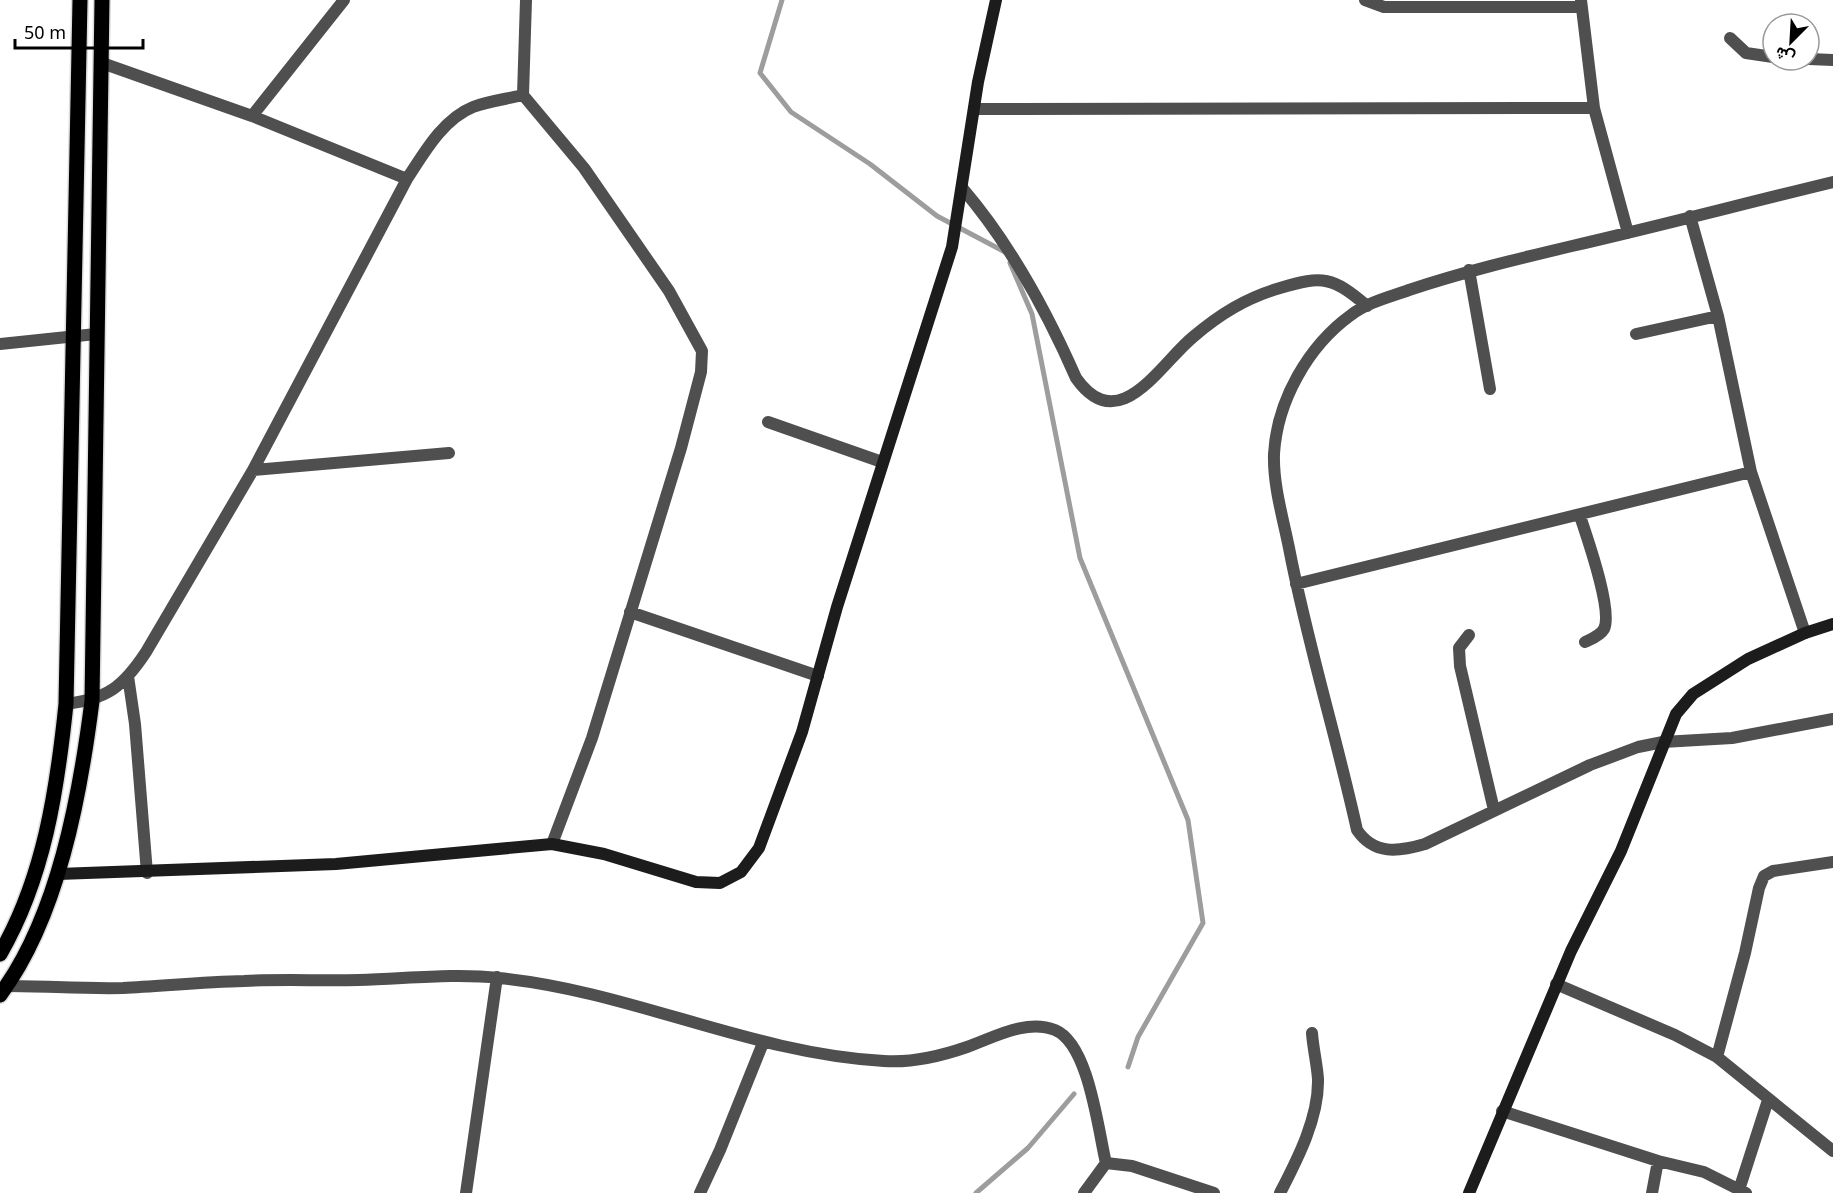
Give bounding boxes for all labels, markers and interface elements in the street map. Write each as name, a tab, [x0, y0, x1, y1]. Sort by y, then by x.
scale bar	[15, 12, 142, 50]
north arrow	[1761, 12, 1821, 72]
text: 50 m	[24, 20, 66, 44]
text: ش	[1772, 42, 1798, 70]

